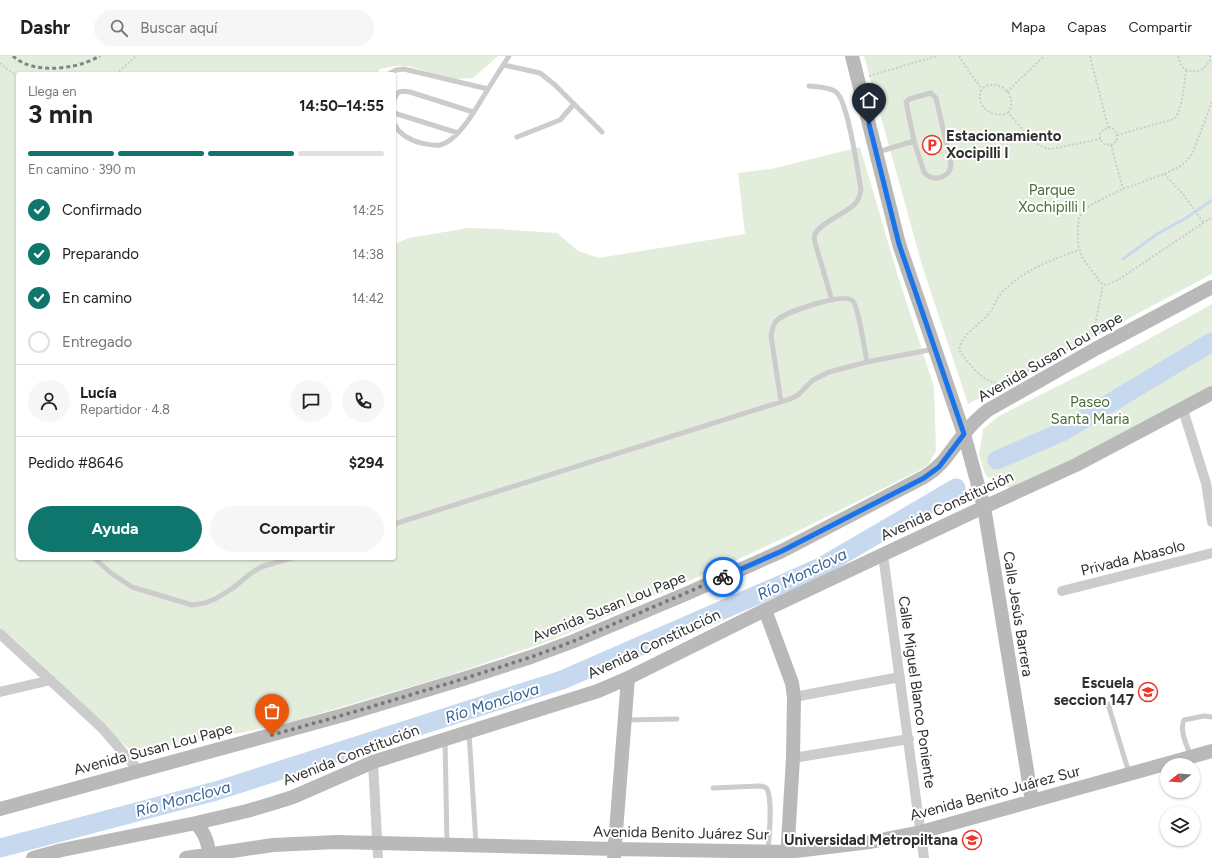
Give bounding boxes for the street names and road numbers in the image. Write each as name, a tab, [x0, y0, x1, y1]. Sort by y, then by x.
street label: Avenida Susan Lou Pape	[975, 308, 1125, 406]
street label: Avenida Constitución	[878, 467, 1016, 545]
street label: Privada Abasolo	[1079, 536, 1187, 580]
street label: Calle Jesús Barrera	[999, 550, 1037, 678]
street label: Avenida Susan Lou Pape	[530, 568, 688, 646]
street label: Calle Miguel Blanco Poniente	[895, 595, 939, 789]
street label: Avenida Constitución	[585, 605, 723, 683]
street label: Avenida Susan Lou Pape	[72, 719, 234, 779]
street label: Avenida Constitución	[280, 721, 422, 789]
street label: Avenida Benito Juárez Sur	[908, 762, 1082, 824]
street label: Avenida Benito Juárez Sur	[593, 822, 769, 844]

